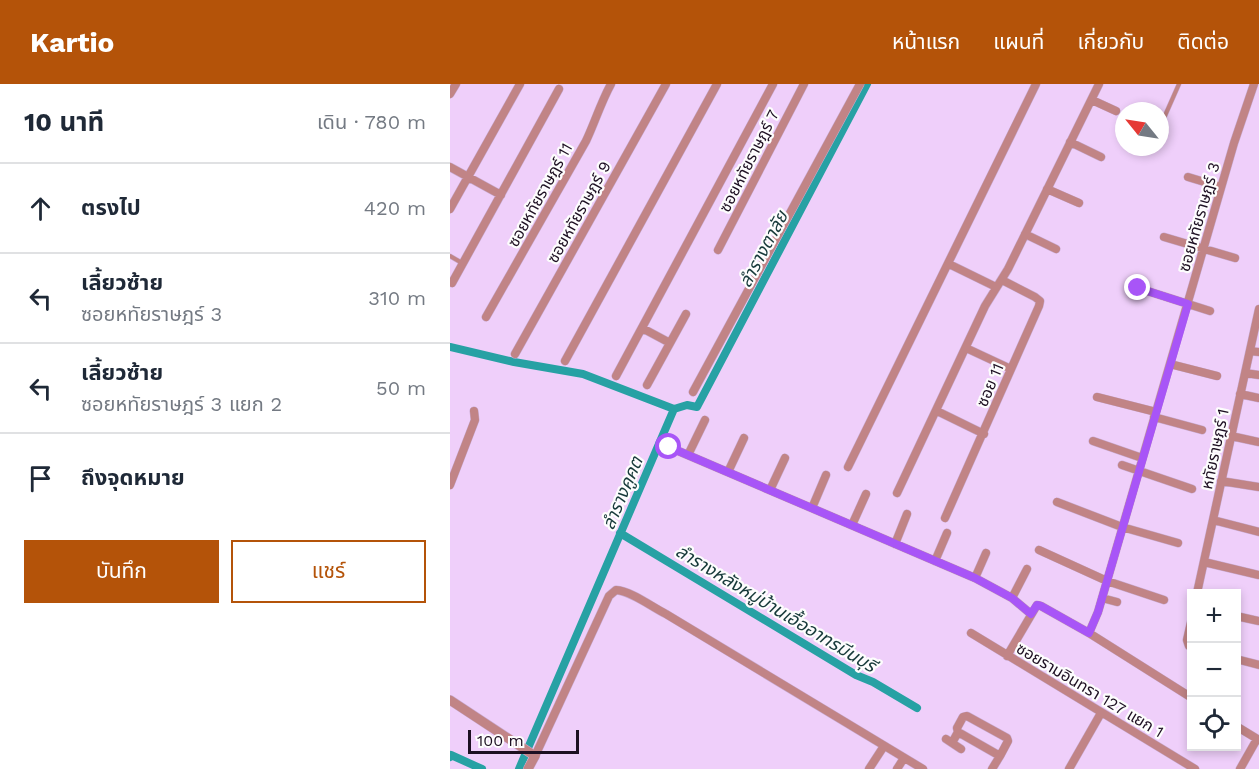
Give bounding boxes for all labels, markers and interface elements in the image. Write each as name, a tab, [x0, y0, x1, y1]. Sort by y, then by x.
text: Kartio	[30, 26, 114, 59]
text: หน้าแรก	[892, 29, 960, 54]
text: แผนที่	[993, 29, 1044, 54]
text: เกี่ยวกับ	[1077, 29, 1144, 54]
text: ติดต่อ	[1177, 29, 1229, 54]
north arrow	[1115, 102, 1169, 156]
text: 10 นาที	[24, 107, 104, 137]
street label: ซอยหทัยราษฎร์ 7	[715, 107, 783, 215]
text: เดิน · 780 m	[317, 110, 426, 134]
street label: ซอยหทัยราษฎร์ 11	[504, 140, 576, 250]
street label: ซอยหทัยราษฎร์ 9	[543, 158, 615, 266]
street label: ซอยหทัยราษฎร์ 3	[1174, 160, 1224, 274]
icon: ahead	[24, 192, 57, 225]
text: ตรงไป	[81, 195, 141, 220]
text: 420 m	[364, 196, 426, 220]
water label: ลำรางตาลัย	[734, 206, 792, 291]
text: เลี้ยวซ้าย	[81, 270, 163, 295]
route end	[1124, 274, 1150, 300]
icon: left	[24, 282, 57, 315]
text: 310 m	[368, 286, 426, 310]
text: ซอยหทัยราษฎร์ 3	[81, 302, 222, 326]
text: เลี้ยวซ้าย	[81, 360, 163, 385]
street label: ซอย 11	[972, 360, 1008, 410]
icon: left	[24, 372, 57, 405]
text: 50 m	[376, 376, 426, 400]
text: ซอยหทัยราษฎร์ 3 แยก 2	[81, 392, 282, 416]
street label: หทัยราษฎร์ 1	[1197, 407, 1233, 491]
route start	[655, 433, 681, 459]
water label: ลำรางคูคต	[597, 452, 648, 533]
icon: arrive	[24, 462, 57, 495]
text: ถึงจุดหมาย	[81, 465, 185, 490]
water label: ลำรางหลังหมู่บ้านเอื้ออาทรมีนบุรี	[672, 538, 883, 678]
button: บันทึก	[24, 540, 219, 603]
button: แชร์	[231, 540, 426, 603]
map controls	[1187, 589, 1241, 751]
button: +	[1187, 589, 1241, 643]
street label: ซอยรามอินทรา 127 แยก 1	[1013, 639, 1167, 741]
button: −	[1187, 643, 1241, 697]
button: locate	[1187, 697, 1241, 751]
scale bar	[468, 727, 579, 754]
text: 100 m	[477, 731, 524, 750]

